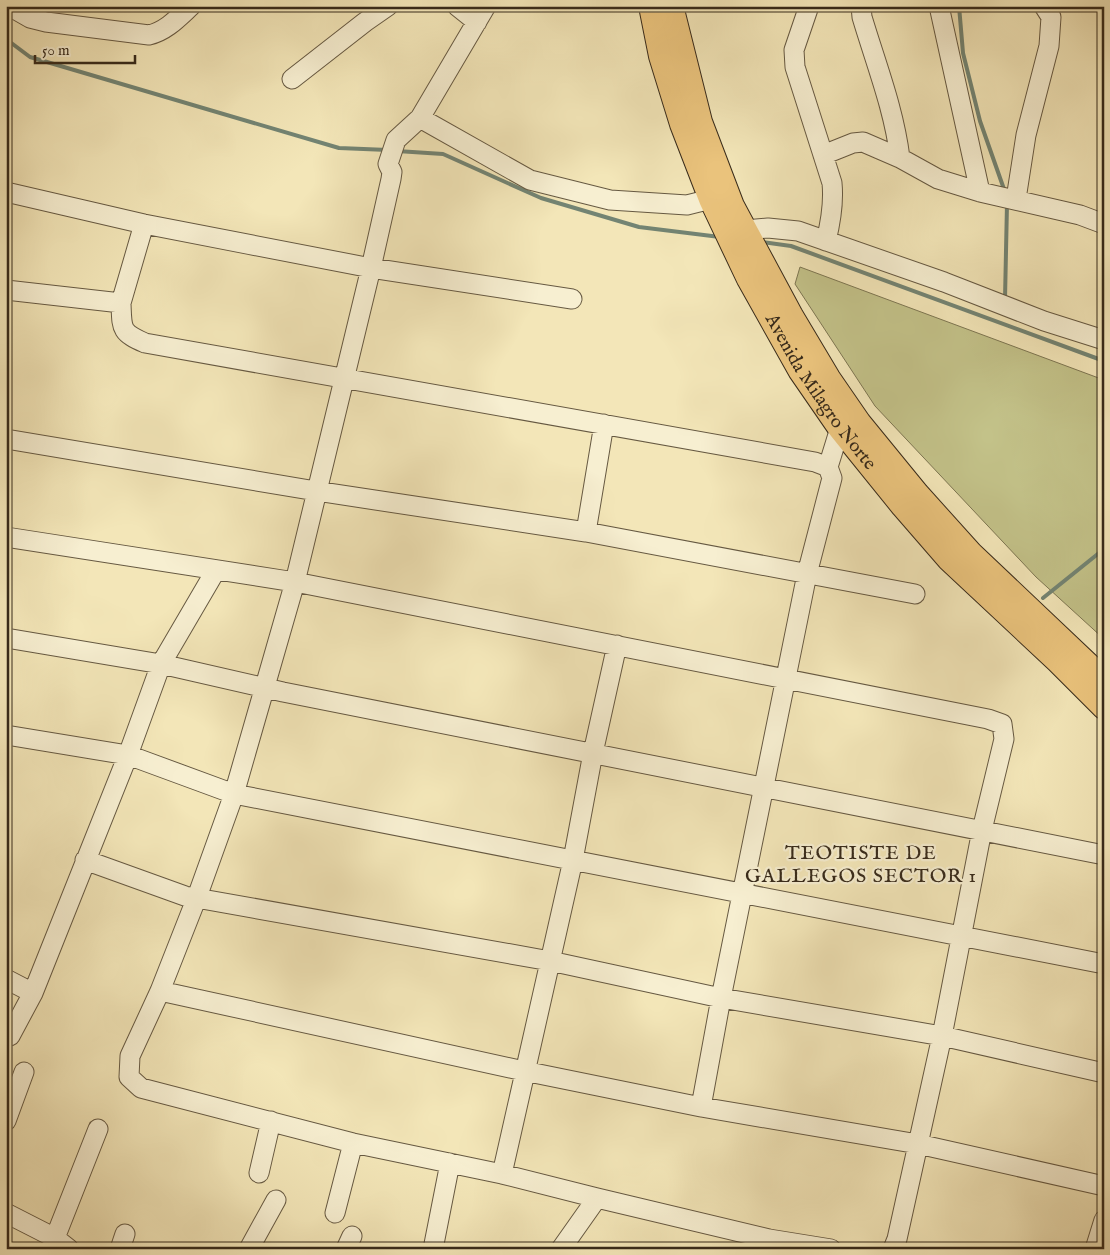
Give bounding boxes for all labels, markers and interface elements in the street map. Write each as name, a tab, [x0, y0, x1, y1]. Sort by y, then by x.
scale bar	[35, 32, 135, 64]
text: 50 m	[42, 41, 70, 60]
street label: Avenida Milagro Norte	[759, 309, 881, 475]
district label: TEOTISTE DE GALLEGOS SECTOR 1	[745, 841, 977, 889]

